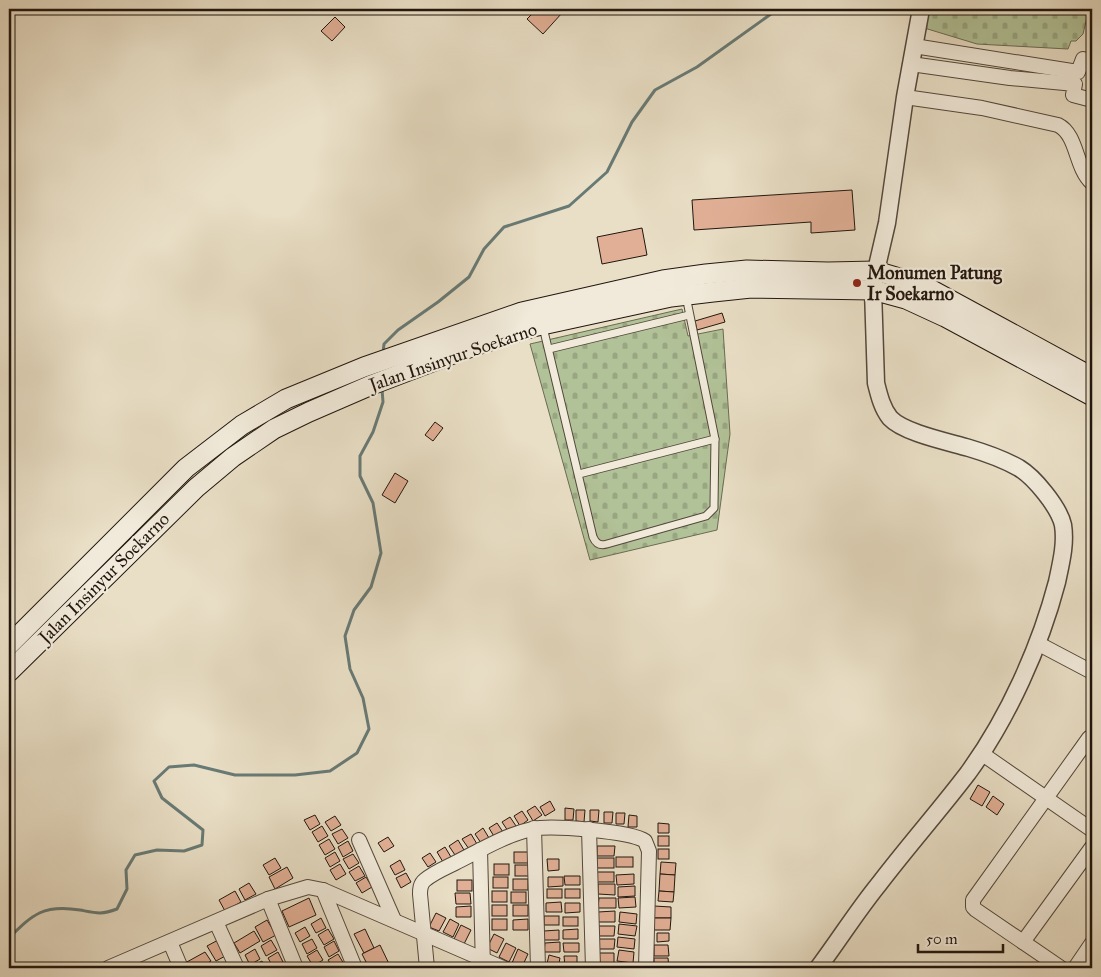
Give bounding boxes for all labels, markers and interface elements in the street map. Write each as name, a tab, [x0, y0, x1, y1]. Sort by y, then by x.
place label: Monumen Patung Ir Soekarno	[867, 262, 1002, 305]
marker: Monumen Patung Ir Soekarno	[851, 277, 863, 289]
street label: Jalan Insinyur Soekarno	[364, 318, 540, 398]
street label: Jalan Insinyur Soekarno	[32, 508, 175, 650]
scale bar	[918, 922, 1004, 954]
text: 50 m	[926, 930, 958, 948]

